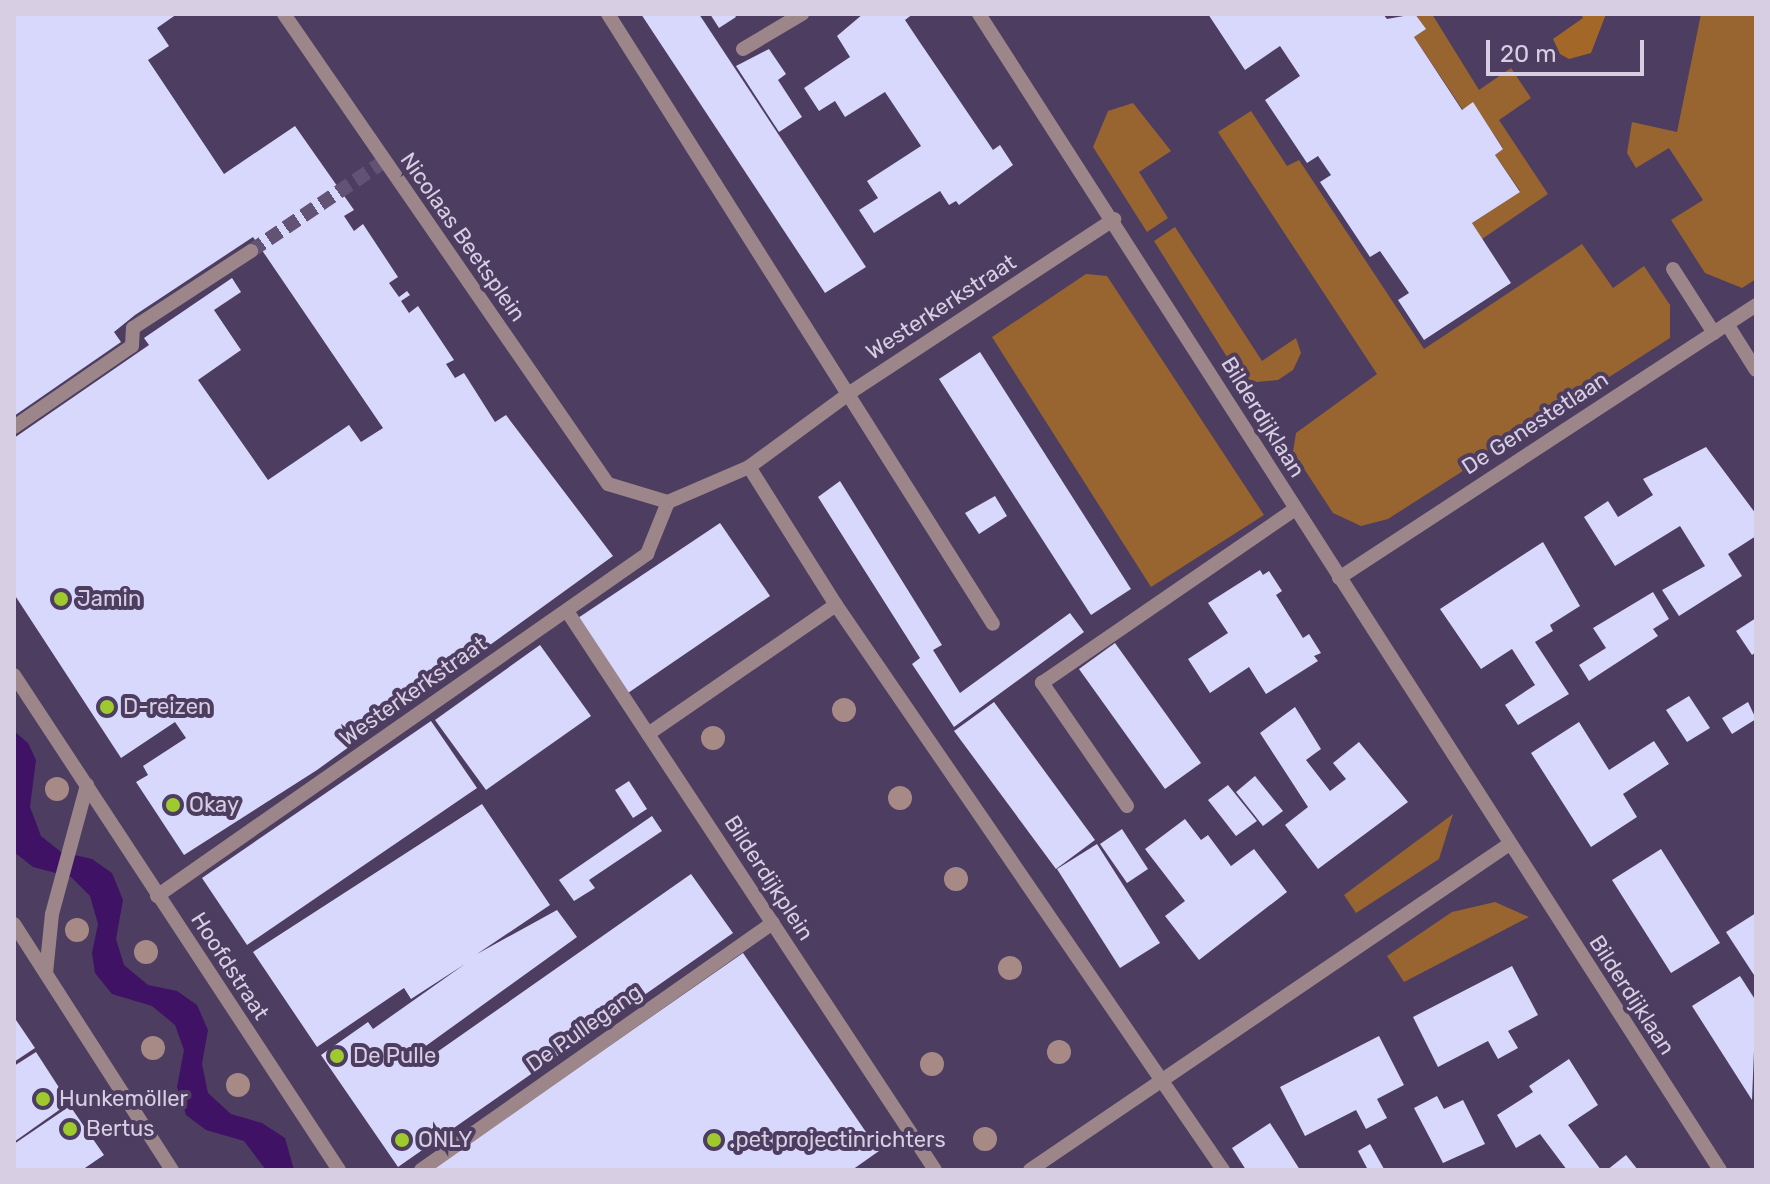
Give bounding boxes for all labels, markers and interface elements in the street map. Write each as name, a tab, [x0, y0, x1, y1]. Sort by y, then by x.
scale bar	[1490, 24, 1648, 74]
text: 20 m	[1500, 40, 1557, 68]
street label: Nicolaas Beetsplein	[395, 147, 531, 327]
street label: Westerkerkstraat	[861, 249, 1021, 365]
street label: Bilderdijklaan	[1215, 352, 1311, 482]
street label: De Genestetlaan	[1457, 366, 1613, 480]
place label: Jamin	[77, 586, 141, 612]
marker: Jamin	[52, 590, 70, 608]
street label: Westerkerkstraat	[334, 630, 492, 752]
place label: D-reizen	[123, 694, 211, 720]
marker: D-reizen	[98, 698, 116, 716]
place label: Okay	[189, 792, 239, 818]
marker: Okay	[164, 796, 182, 814]
street label: Bilderdijkplein	[719, 811, 819, 945]
street label: Hoofdstraat	[185, 907, 275, 1025]
street label: Bilderdijklaan	[1584, 930, 1680, 1060]
street label: De Pullegang	[521, 978, 647, 1078]
place label: De Pulle	[353, 1043, 436, 1069]
marker: De Pulle	[328, 1047, 346, 1065]
place label: Hunkemöller	[59, 1086, 188, 1112]
marker: Hunkemöller	[34, 1090, 52, 1108]
place label: Bertus	[86, 1116, 154, 1142]
marker: Bertus	[61, 1120, 79, 1138]
place label: ONLY	[418, 1127, 472, 1153]
place label: .pet projectinrichters	[730, 1127, 946, 1153]
marker: ONLY	[393, 1131, 411, 1149]
marker: .pet projectinrichters	[705, 1131, 723, 1149]

